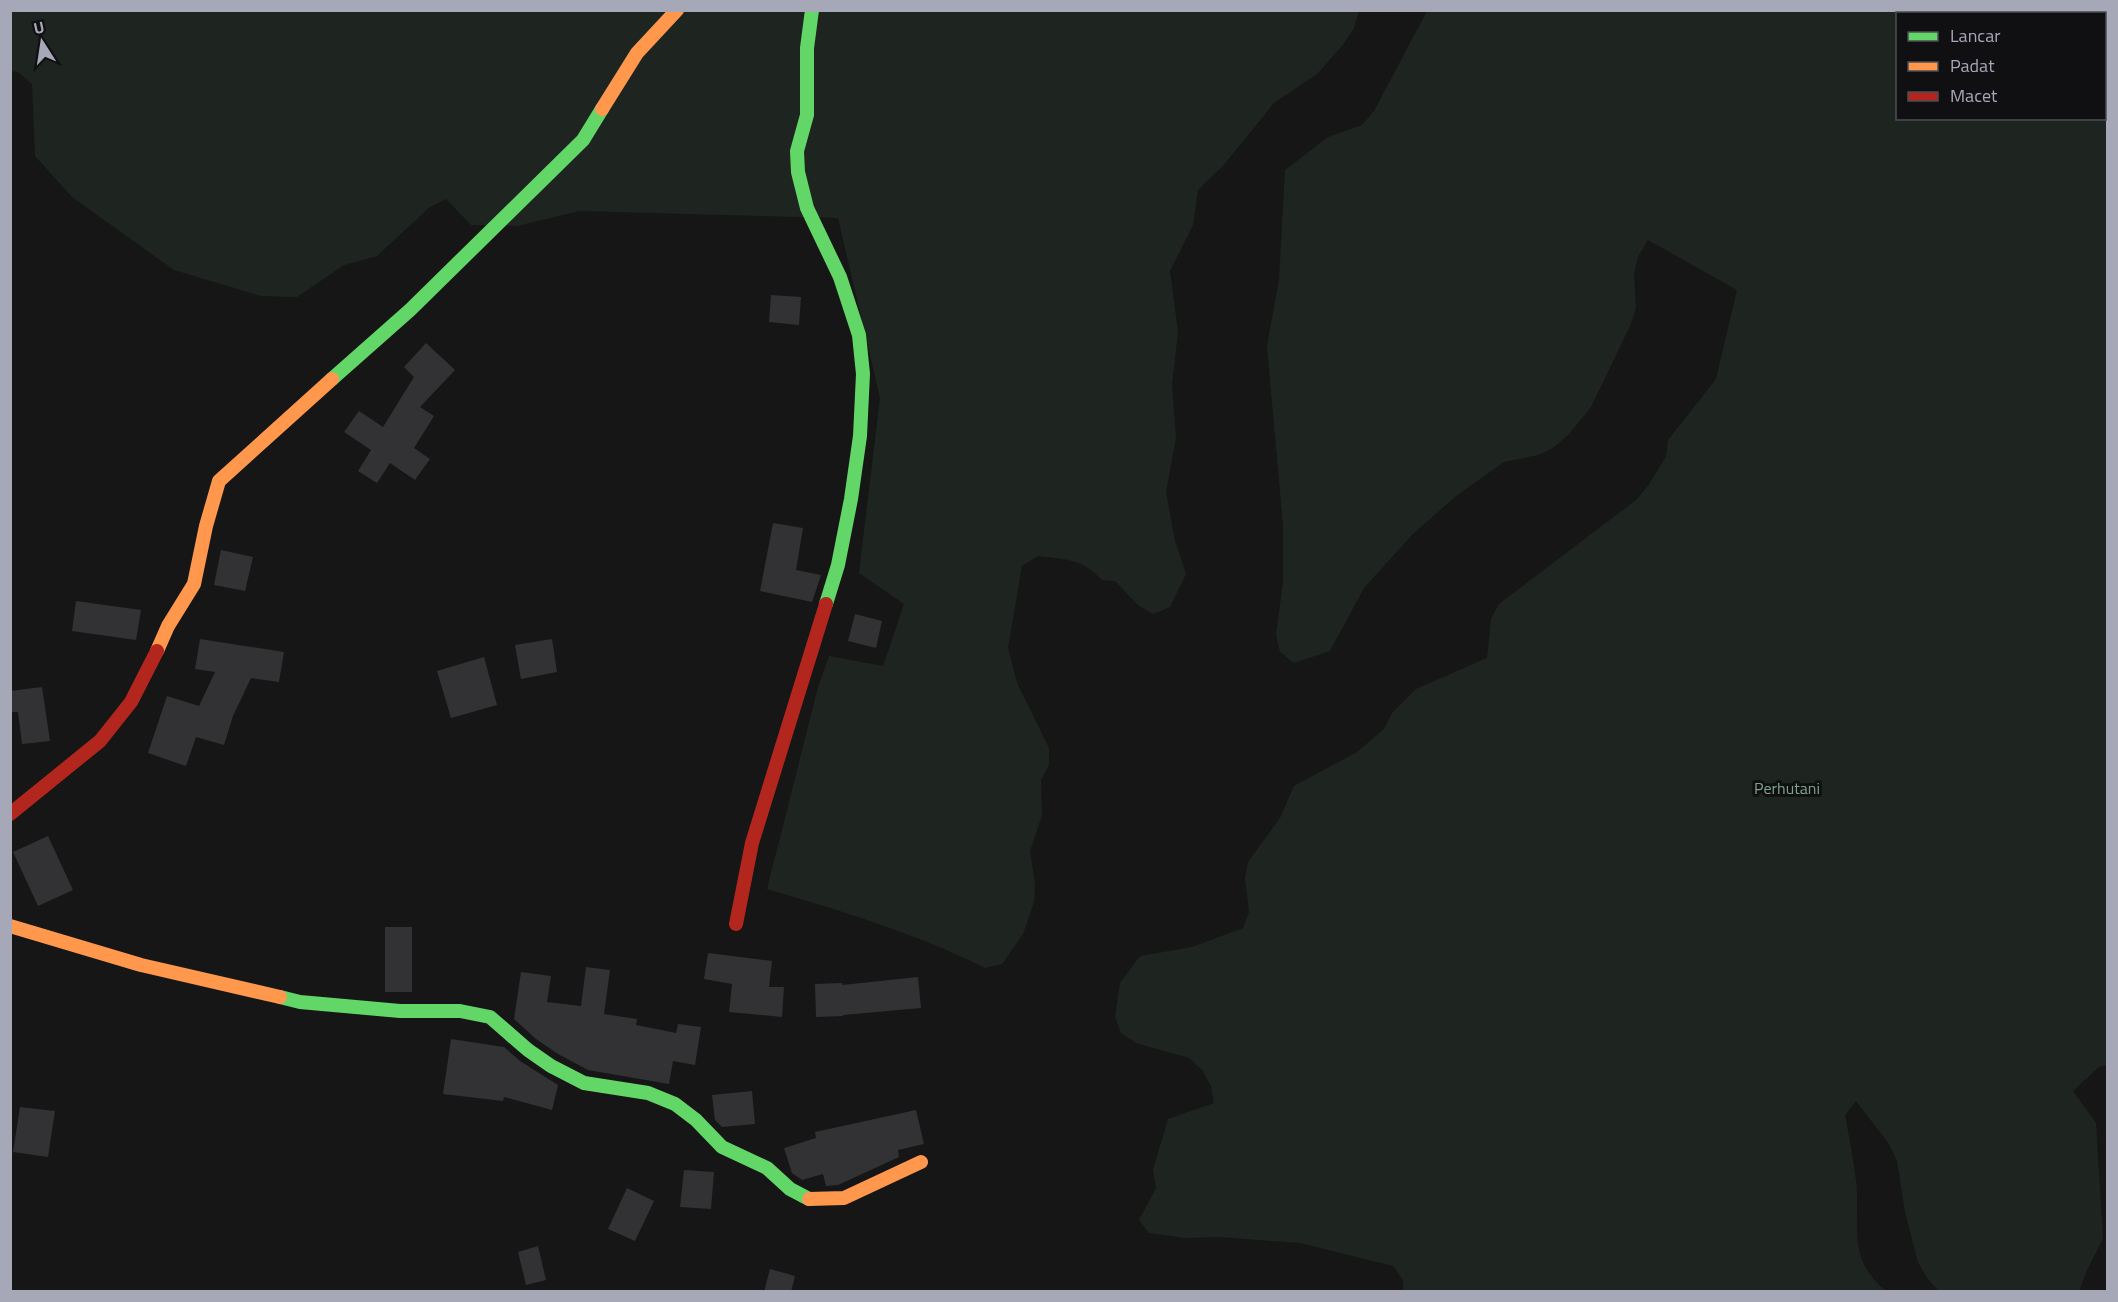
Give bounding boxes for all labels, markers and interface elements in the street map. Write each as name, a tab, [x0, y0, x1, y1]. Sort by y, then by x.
north arrow	[12, 12, 72, 72]
legend	[1896, 12, 2106, 120]
text: U	[31, 15, 46, 40]
text: Lancar	[1950, 22, 2000, 49]
text: Padat	[1950, 52, 1995, 79]
text: Macet	[1950, 82, 1998, 109]
park label: Perhutani	[1754, 776, 1820, 800]

